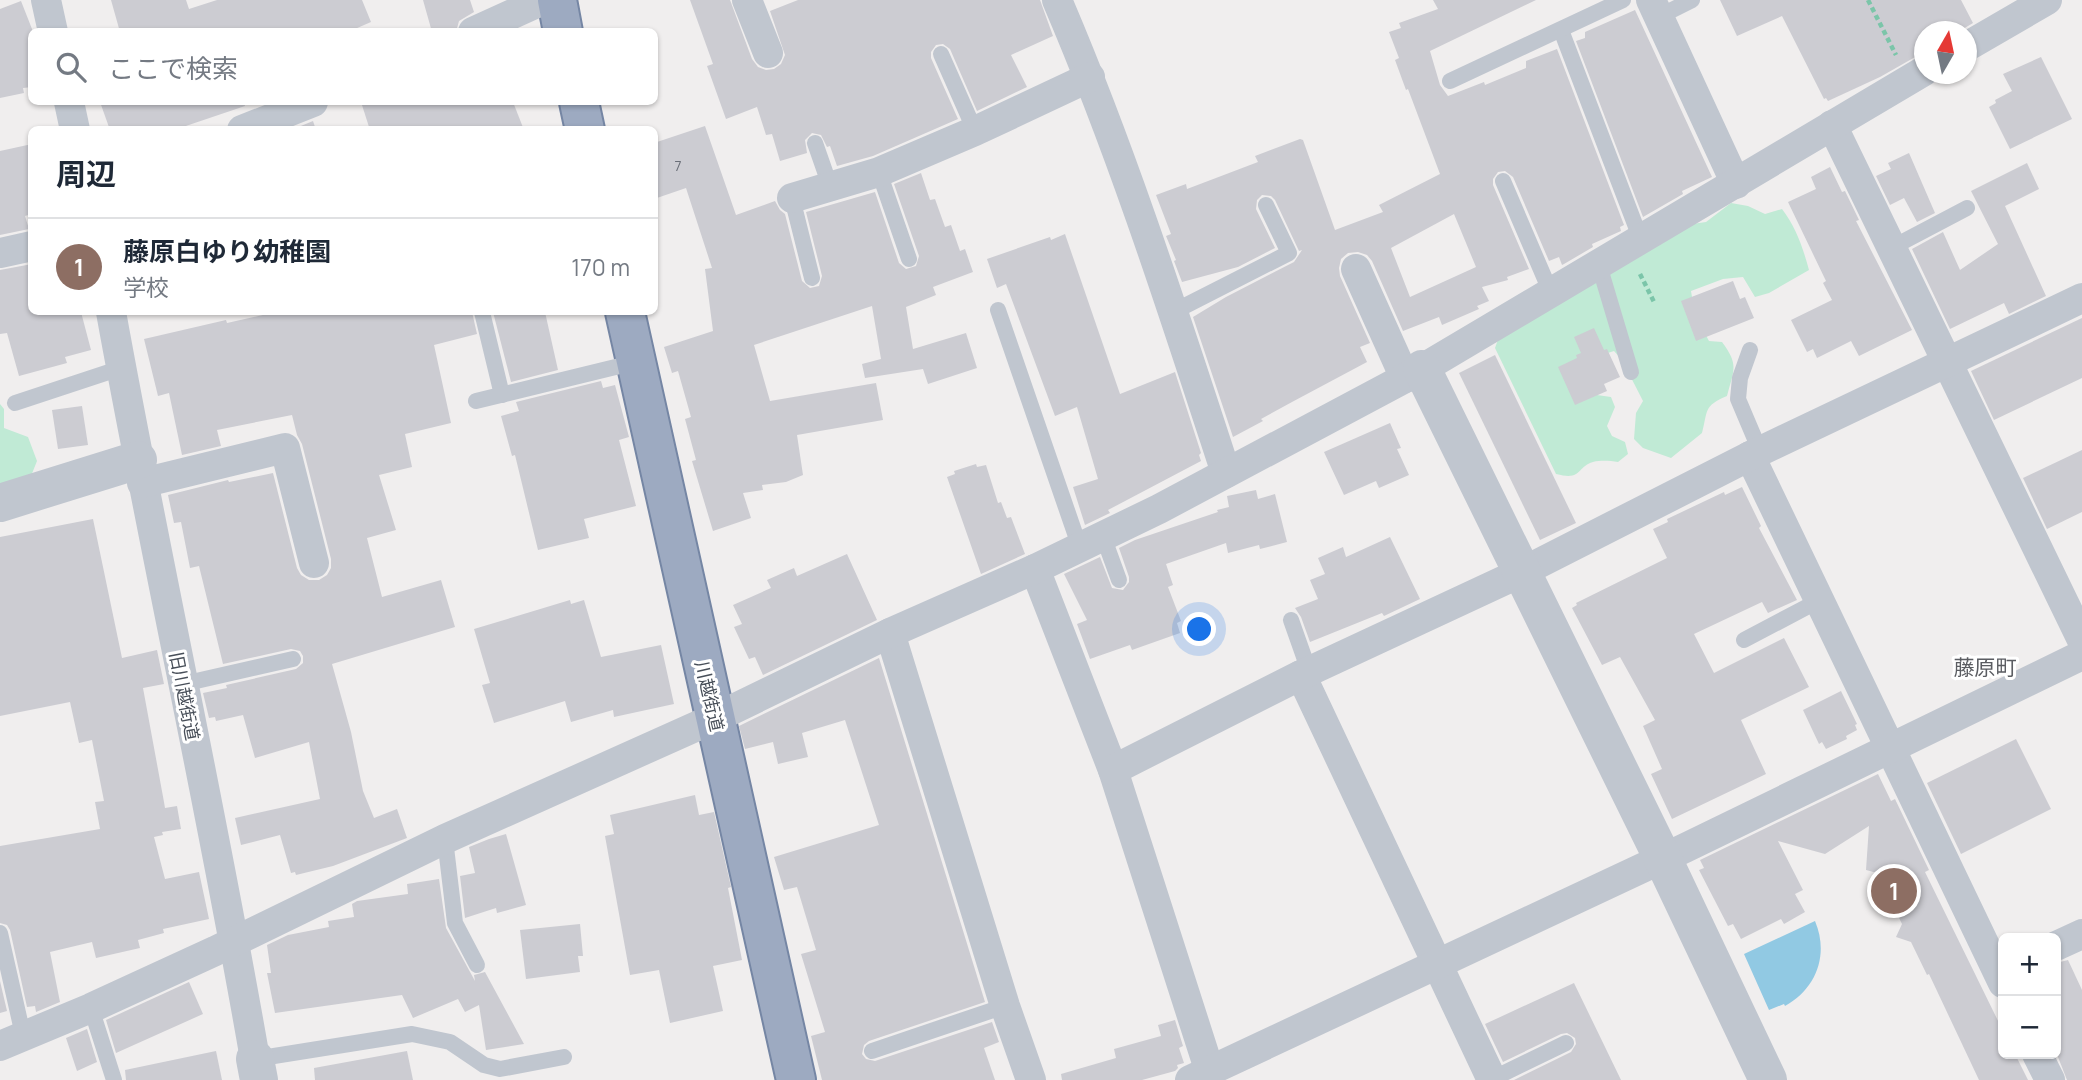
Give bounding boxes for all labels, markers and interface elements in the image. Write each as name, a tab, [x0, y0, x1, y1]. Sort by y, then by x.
north arrow	[1914, 21, 1977, 84]
search box	[28, 28, 658, 105]
icon: search	[52, 48, 90, 86]
text: ここで検索	[108, 50, 238, 86]
text: 周辺	[56, 153, 116, 194]
house number: 7	[674, 156, 682, 175]
text: 藤原白ゆり幼稚園	[123, 233, 331, 269]
text: 1	[74, 251, 84, 283]
text: 170 m	[571, 251, 630, 283]
text: 学校	[123, 271, 169, 303]
your location	[1182, 612, 1216, 646]
street label: 旧川越街道	[165, 650, 205, 742]
district label: 藤原町	[1954, 653, 2017, 681]
street label: 川越街道	[690, 658, 730, 734]
pin: 1	[1871, 865, 1917, 917]
map controls	[1998, 933, 2061, 1059]
button: +	[1998, 933, 2061, 996]
button: −	[1998, 996, 2061, 1059]

